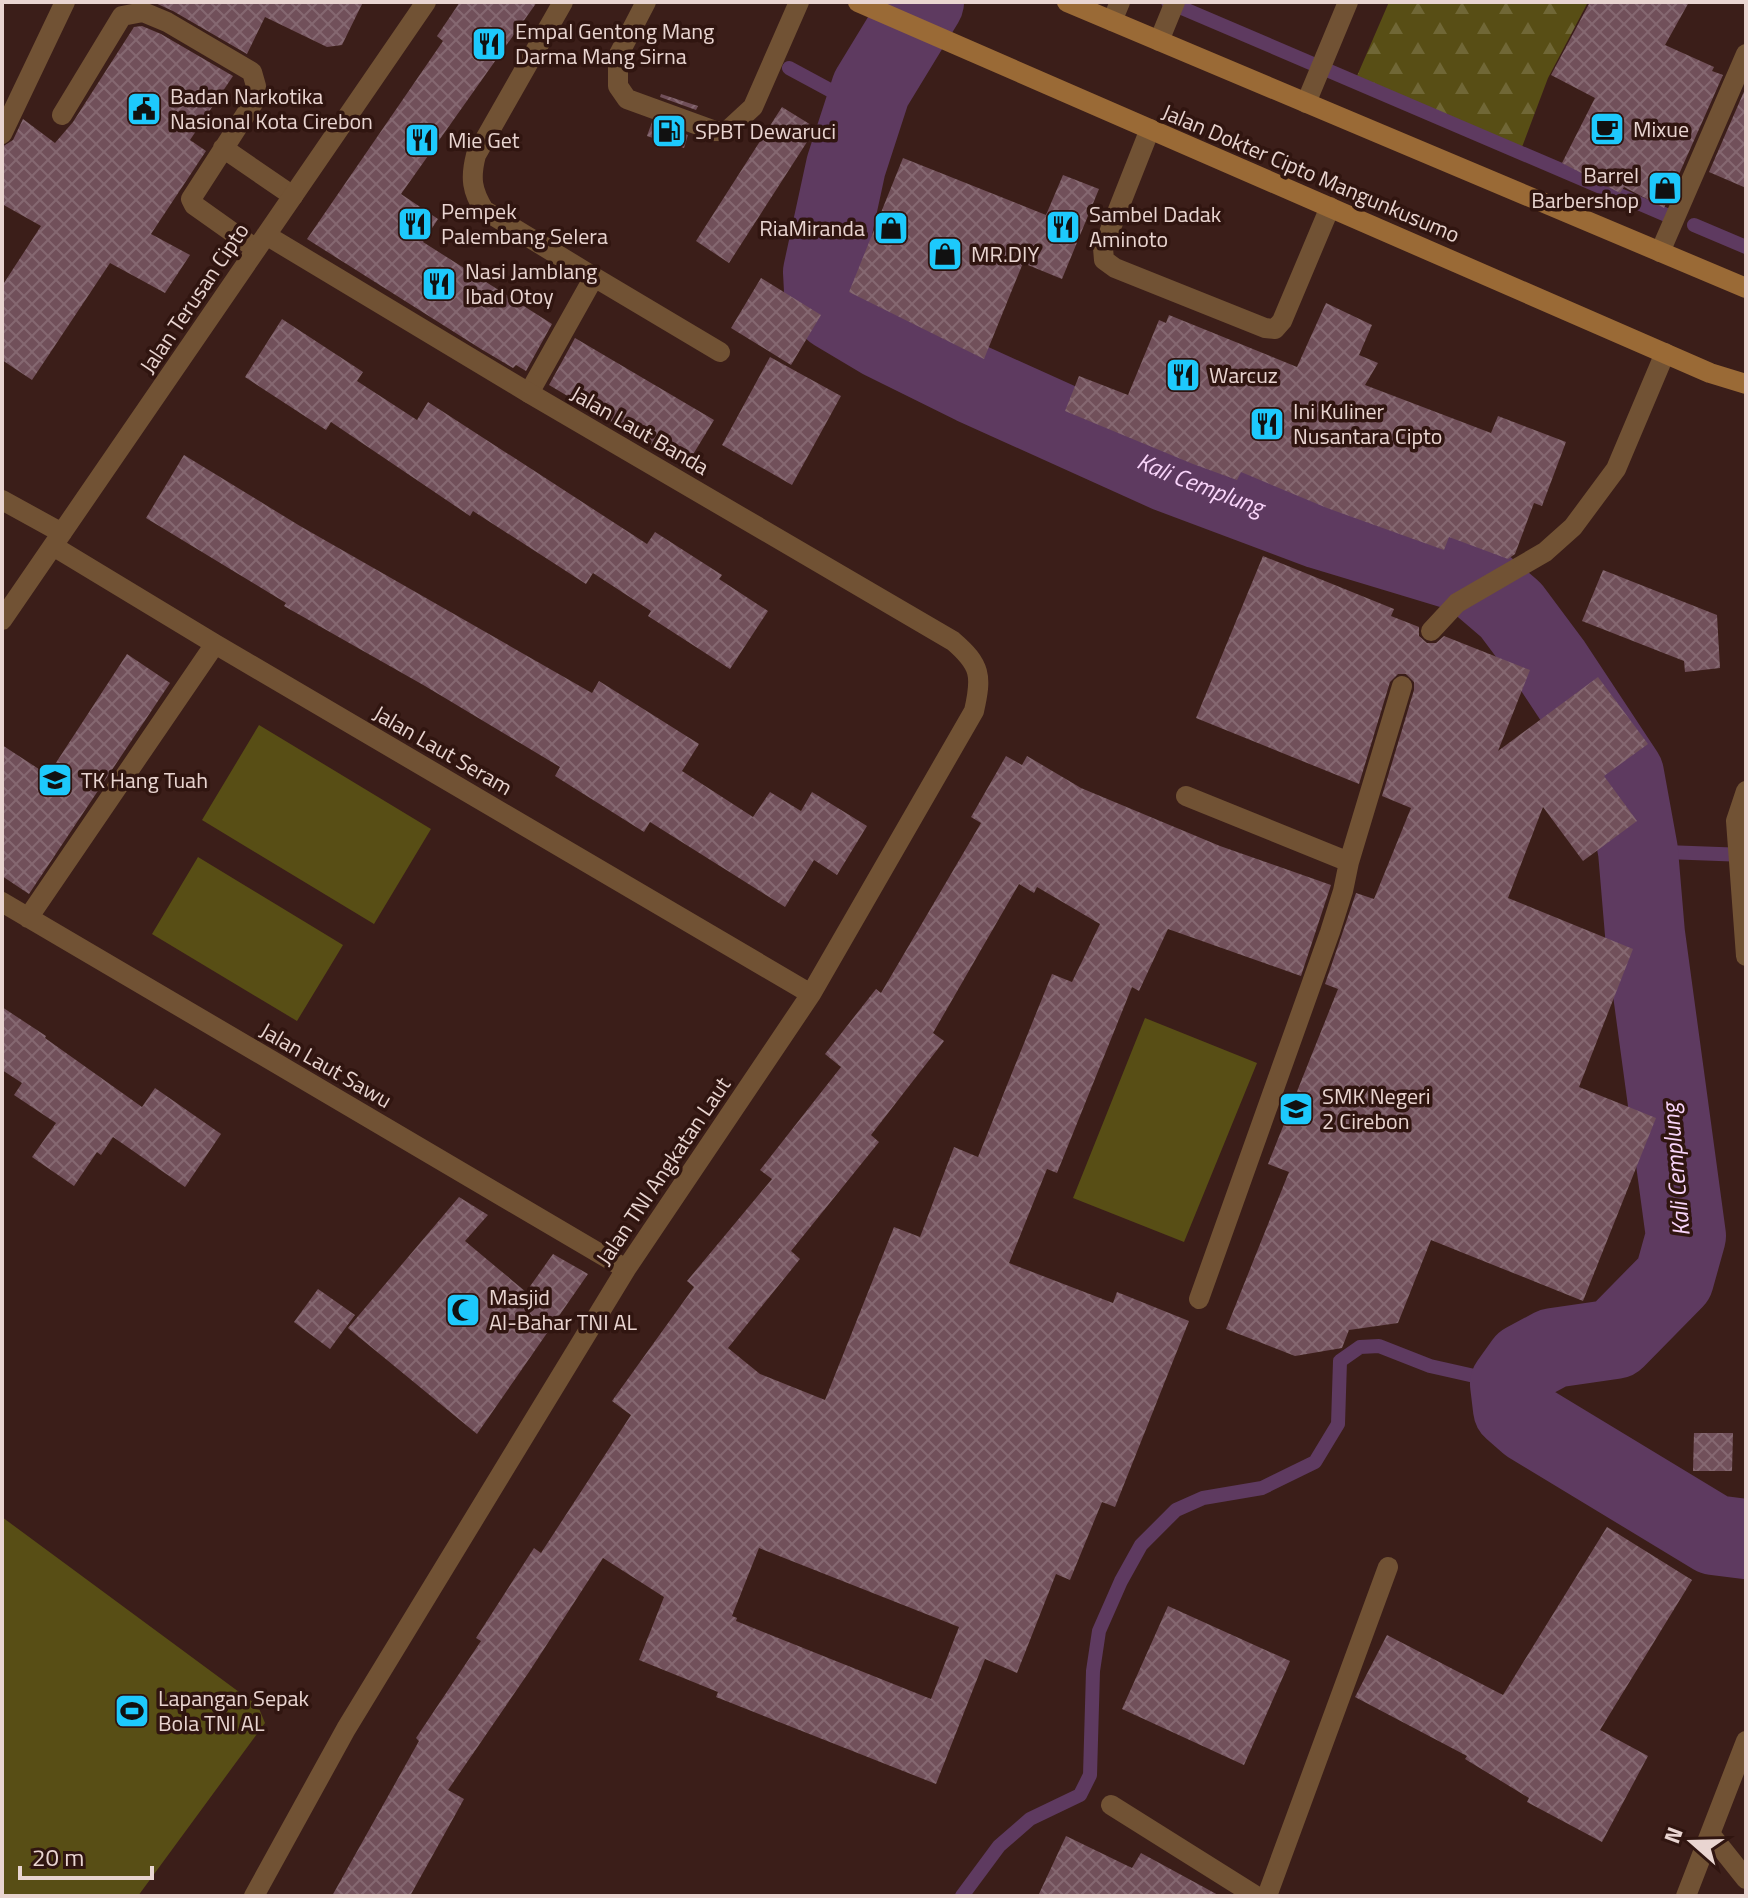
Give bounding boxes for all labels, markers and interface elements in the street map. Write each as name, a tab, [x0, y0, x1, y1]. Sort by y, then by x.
place label: Empal Gentong Mang Darma Mang Sirna	[515, 14, 714, 73]
restaurant icon: Empal Gentong Mang Darma Mang Sirna	[470, 25, 508, 63]
place label: Badan Narkotika Nasional Kota Cirebon	[170, 79, 373, 138]
public building icon: Badan Narkotika Nasional Kota Cirebon	[125, 90, 163, 128]
street label: Jalan Dokter Cipto Mangunkusumo	[1157, 95, 1465, 251]
cafe icon: Mixue	[1588, 110, 1626, 148]
fuel station icon: SPBT Dewaruci	[650, 112, 688, 150]
place label: Mixue	[1633, 112, 1689, 146]
place label: SPBT Dewaruci	[695, 114, 836, 148]
restaurant icon: Mie Get	[403, 121, 441, 159]
place label: Mie Get	[448, 123, 520, 157]
place label: Barrel Barbershop	[1531, 158, 1639, 217]
shop icon: Barrel Barbershop	[1646, 169, 1684, 207]
place label: Pempek Palembang Selera	[441, 194, 608, 253]
place label: Sambel Dadak Aminoto	[1089, 197, 1222, 256]
restaurant icon: Pempek Palembang Selera	[396, 205, 434, 243]
restaurant icon: Sambel Dadak Aminoto	[1044, 208, 1082, 246]
shop icon: RiaMiranda	[872, 209, 910, 247]
place label: RiaMiranda	[759, 211, 865, 245]
street label: Jalan Terusan Cipto	[131, 216, 257, 380]
shop icon: MR.DIY	[926, 235, 964, 273]
place label: MR.DIY	[971, 237, 1039, 271]
place label: Nasi Jamblang Ibad Otoy	[465, 254, 597, 313]
restaurant icon: Nasi Jamblang Ibad Otoy	[420, 265, 458, 303]
restaurant icon: Warcuz	[1164, 356, 1202, 394]
place label: Warcuz	[1209, 358, 1278, 392]
street label: Jalan Laut Banda	[564, 377, 716, 483]
place label: Ini Kuliner Nusantara Cipto	[1293, 394, 1442, 453]
restaurant icon: Ini Kuliner Nusantara Cipto	[1248, 405, 1286, 443]
water label: Kali Cemplung	[1131, 442, 1272, 525]
street label: Jalan Laut Seram	[367, 696, 519, 804]
school or university icon: TK Hang Tuah	[36, 761, 74, 799]
place label: TK Hang Tuah	[81, 763, 208, 797]
street label: Jalan Laut Sawu	[254, 1013, 398, 1117]
street label: Jalan TNI Angkatan Laut	[587, 1070, 739, 1272]
place label: SMK Negeri 2 Cirebon	[1322, 1079, 1430, 1138]
school or university icon: SMK Negeri 2 Cirebon	[1277, 1090, 1315, 1128]
water label: Kali Cemplung	[1651, 1099, 1699, 1238]
place label: Masjid Al-Bahar TNI AL	[489, 1280, 638, 1339]
mosque icon: Masjid Al-Bahar TNI AL	[444, 1291, 482, 1329]
place label: Lapangan Sepak Bola TNI AL	[158, 1681, 310, 1740]
sports icon: Lapangan Sepak Bola TNI AL	[113, 1692, 151, 1730]
north arrow	[1652, 1802, 1732, 1882]
text: N	[1655, 1822, 1692, 1848]
scale bar	[20, 1830, 152, 1880]
text: 20 m	[32, 1839, 84, 1875]

